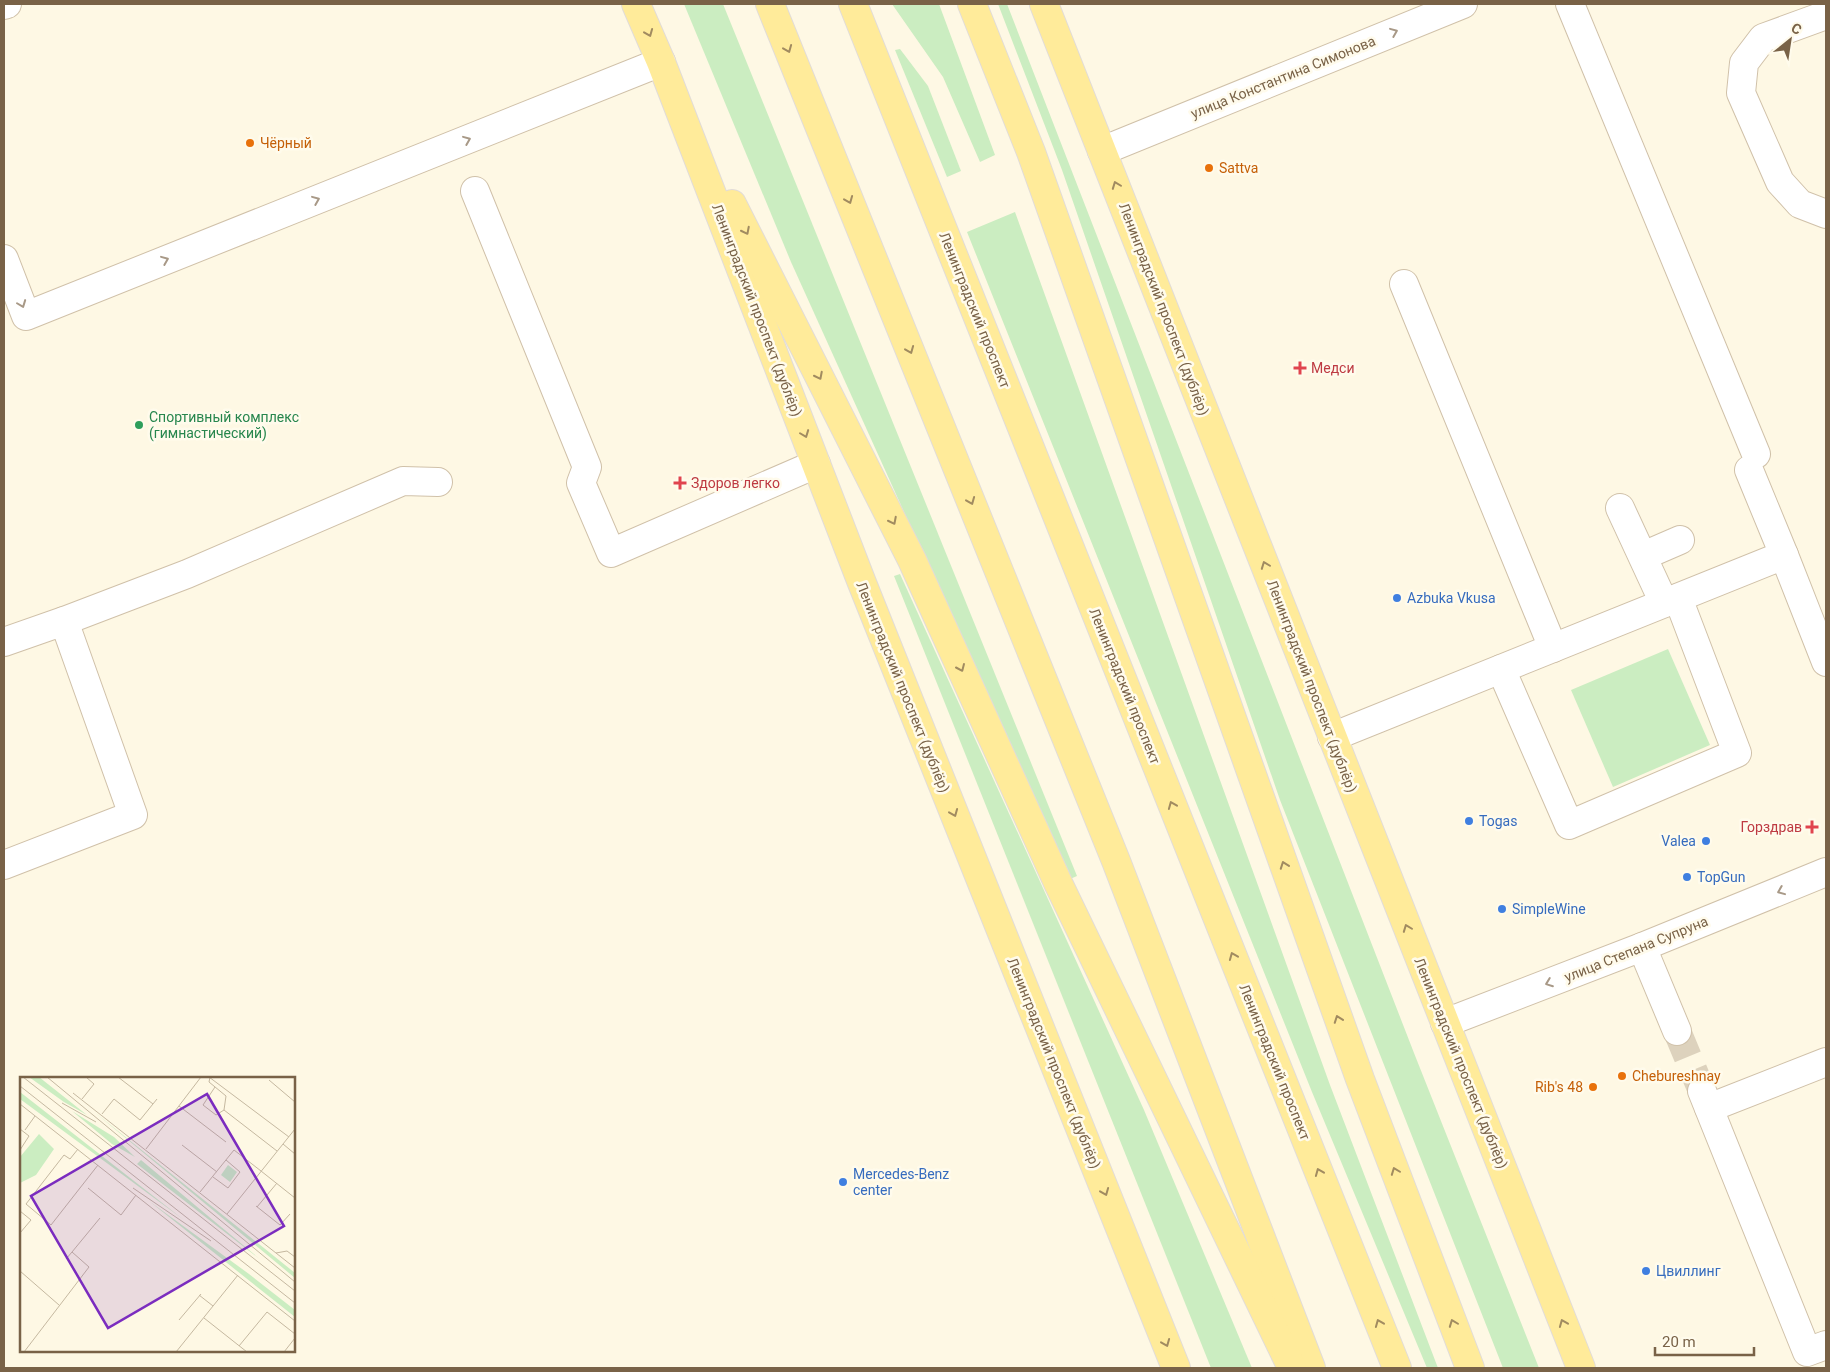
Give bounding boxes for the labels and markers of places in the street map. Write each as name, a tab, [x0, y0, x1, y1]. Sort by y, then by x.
place label: Чёрный	[260, 135, 312, 151]
marker: Чёрный	[244, 137, 256, 149]
place label: Sattva	[1219, 160, 1258, 176]
marker: Sattva	[1203, 162, 1215, 174]
place label: Медси	[1311, 360, 1355, 376]
marker: Медси	[1293, 361, 1307, 375]
place label: Спортивный комплекс (гимнастический)	[149, 409, 299, 442]
marker: Спортивный комплекс (гимнастический)	[133, 419, 145, 431]
place label: Здоров легко	[691, 475, 780, 491]
marker: Здоров легко	[673, 476, 687, 490]
place label: Azbuka Vkusa	[1407, 590, 1496, 606]
marker: Azbuka Vkusa	[1391, 592, 1403, 604]
place label: Togas	[1479, 813, 1517, 829]
marker: Togas	[1463, 815, 1475, 827]
place label: Горздрав	[1741, 819, 1802, 835]
marker: Горздрав	[1806, 821, 1818, 833]
place label: Valea	[1661, 833, 1696, 849]
marker: Valea	[1700, 835, 1712, 847]
place label: TopGun	[1697, 869, 1746, 885]
marker: TopGun	[1681, 871, 1693, 883]
place label: SimpleWine	[1512, 901, 1586, 917]
marker: SimpleWine	[1496, 903, 1508, 915]
place label: Chebureshnay	[1632, 1068, 1721, 1084]
marker: Chebureshnay	[1616, 1070, 1628, 1082]
place label: Rib's 48	[1535, 1079, 1583, 1095]
marker: Rib's 48	[1587, 1081, 1599, 1093]
place label: Mercedes-Benz center	[853, 1166, 949, 1198]
marker: Mercedes-Benz center	[837, 1176, 849, 1188]
place label: Цвиллинг	[1656, 1263, 1721, 1279]
marker: Цвиллинг	[1640, 1265, 1652, 1277]

